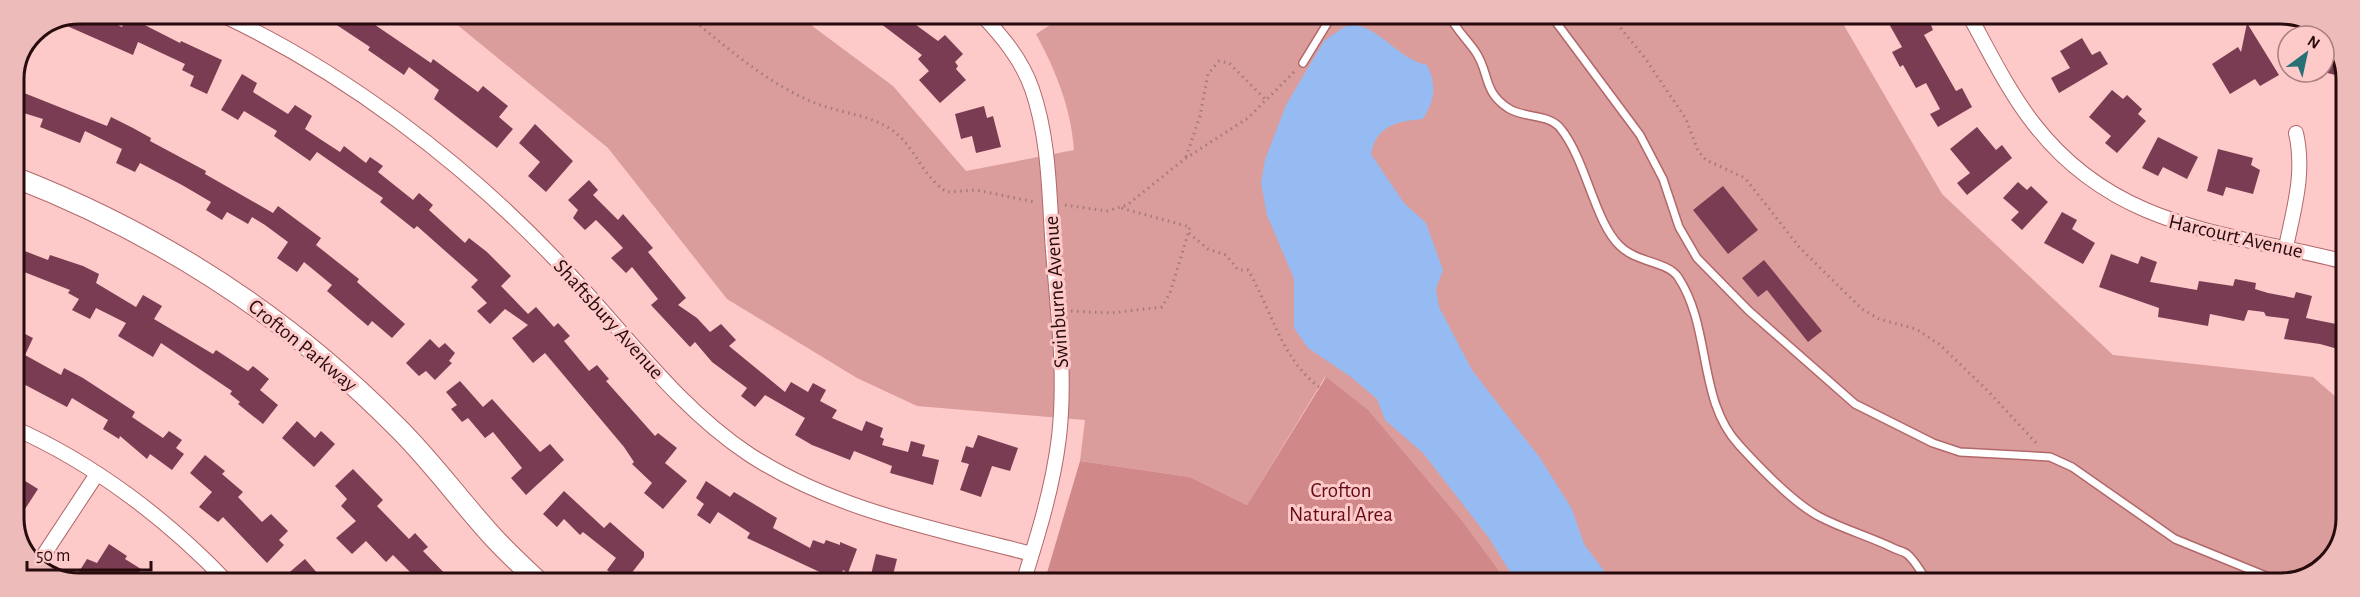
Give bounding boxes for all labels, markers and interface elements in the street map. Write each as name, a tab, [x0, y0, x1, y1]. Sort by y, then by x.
north arrow	[2276, 24, 2336, 84]
text: N	[2305, 33, 2323, 52]
street label: Harcourt Avenue	[2167, 211, 2305, 262]
street label: Swinburne Avenue	[1041, 215, 1072, 369]
street label: Shaftsbury Avenue	[550, 255, 668, 383]
street label: Crofton Parkway	[244, 295, 361, 395]
park label: Crofton Natural Area	[1289, 480, 1393, 525]
scale bar	[27, 534, 152, 572]
text: 50 m	[36, 547, 70, 565]

